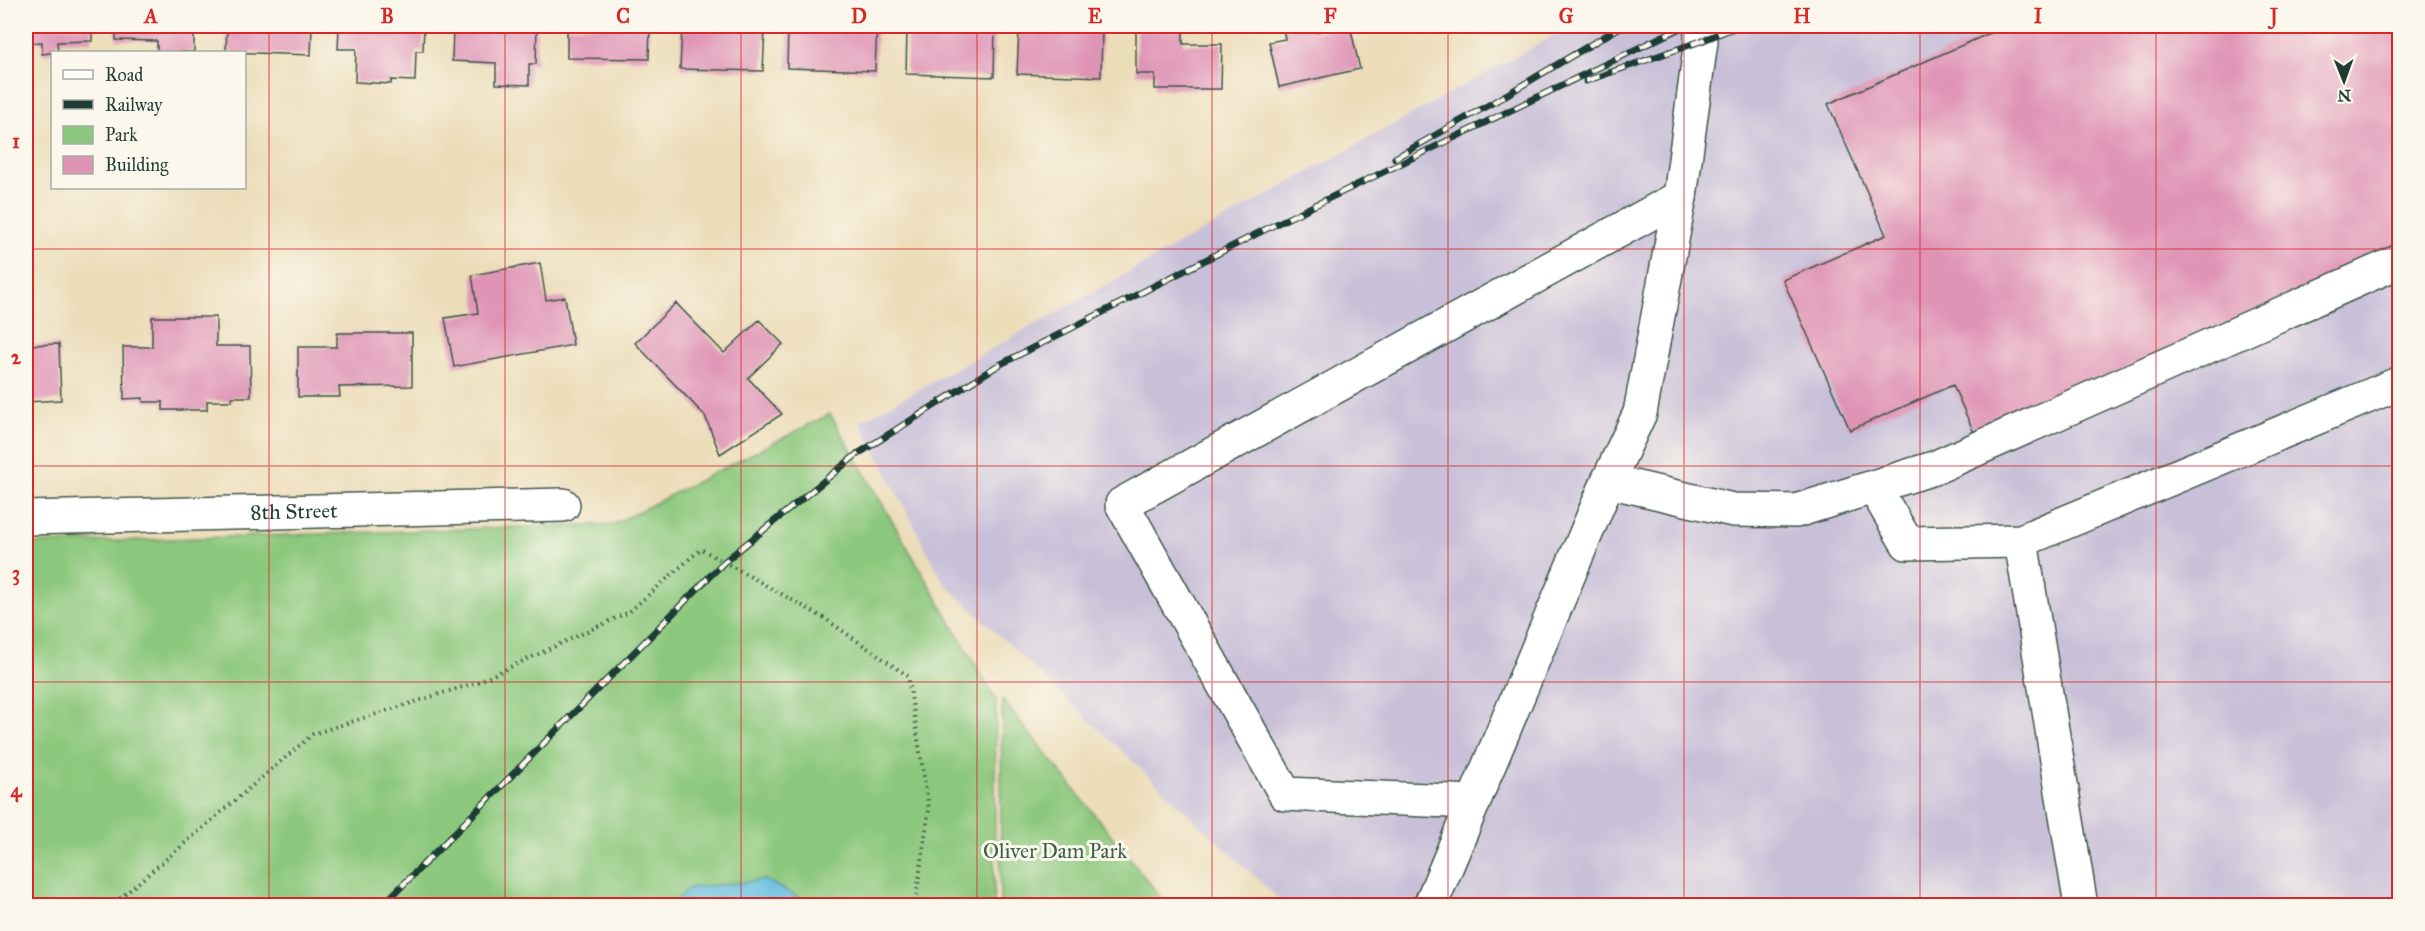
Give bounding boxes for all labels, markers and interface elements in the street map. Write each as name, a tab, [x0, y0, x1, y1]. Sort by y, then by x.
text: A	[142, 4, 158, 28]
text: B	[380, 4, 394, 28]
text: C	[616, 4, 630, 28]
text: D	[851, 4, 867, 28]
text: E	[1088, 4, 1103, 28]
text: F	[1323, 4, 1337, 28]
text: G	[1559, 4, 1574, 28]
text: H	[1793, 4, 1811, 28]
text: I	[2034, 4, 2043, 28]
text: J	[2267, 4, 2279, 30]
legend	[51, 51, 246, 189]
north arrow	[2314, 51, 2374, 111]
text: Road	[105, 64, 143, 86]
text: N	[2337, 86, 2351, 105]
text: Railway	[105, 94, 163, 116]
text: Park	[105, 124, 138, 146]
text: 1	[12, 129, 20, 153]
text: Building	[105, 154, 169, 177]
text: 2	[11, 345, 22, 369]
street label: 8th Street	[250, 497, 338, 526]
text: 3	[12, 561, 20, 586]
text: 4	[10, 778, 22, 803]
park label: Oliver Dam Park	[983, 838, 1127, 864]

